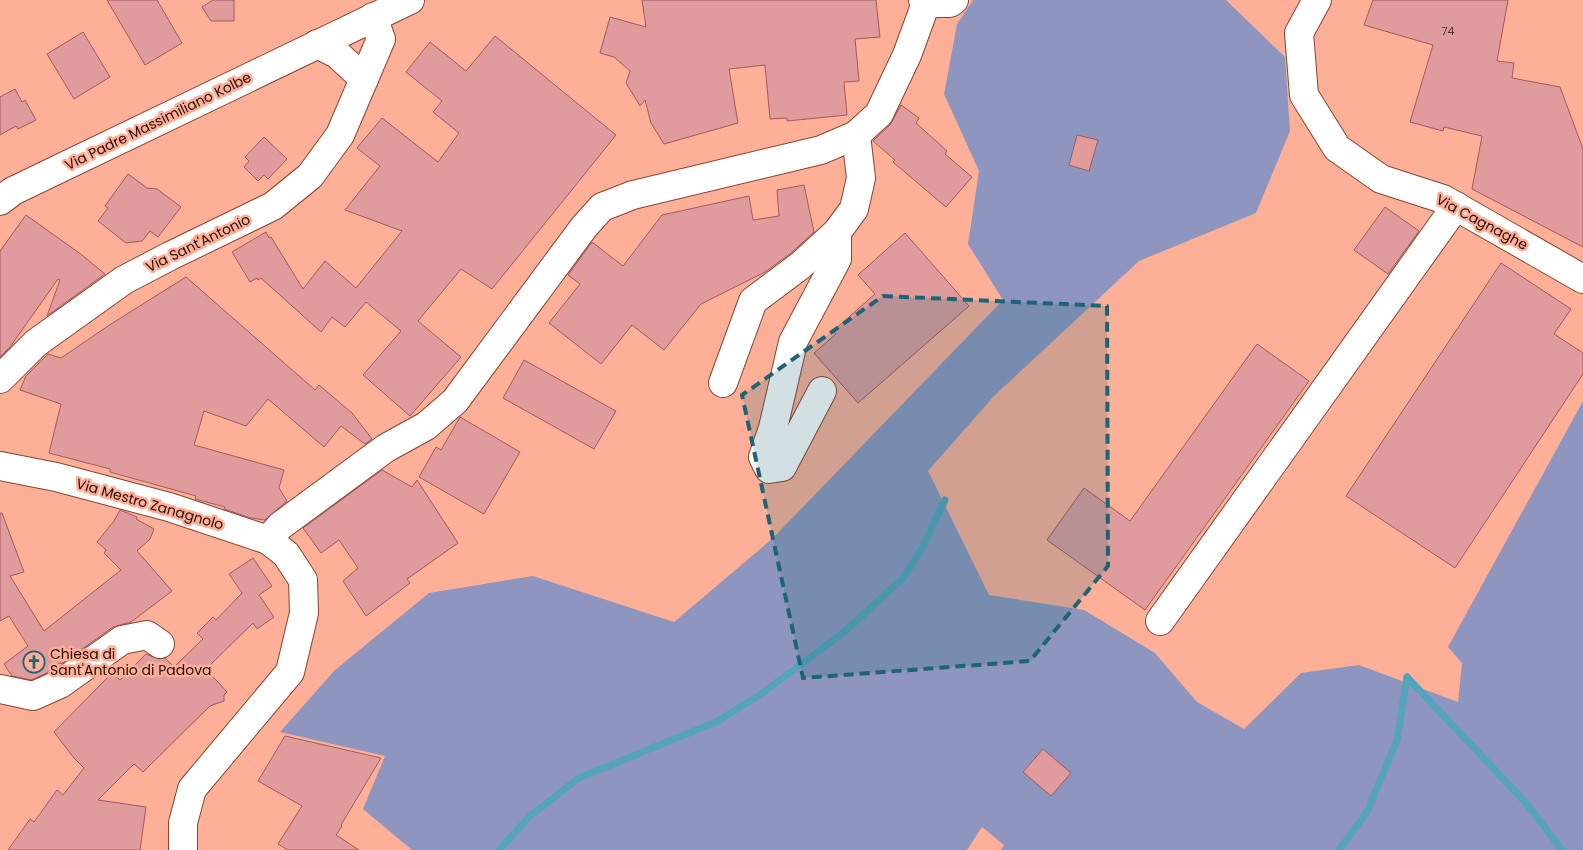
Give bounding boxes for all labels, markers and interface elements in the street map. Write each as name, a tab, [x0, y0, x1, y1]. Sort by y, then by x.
house number: 74	[1442, 23, 1455, 39]
street label: Via Padre Massimiliano Kolbe	[61, 67, 255, 175]
street label: Via Cagnaghe	[1433, 189, 1532, 255]
street label: Via Sant'Antonio	[142, 209, 254, 277]
street label: Via Mestro Zanagnolo	[74, 473, 226, 535]
place label: Chiesa di Sant'Antonio di Padova	[50, 644, 211, 680]
church icon: Chiesa di Sant'Antonio di Padova	[22, 650, 46, 674]

